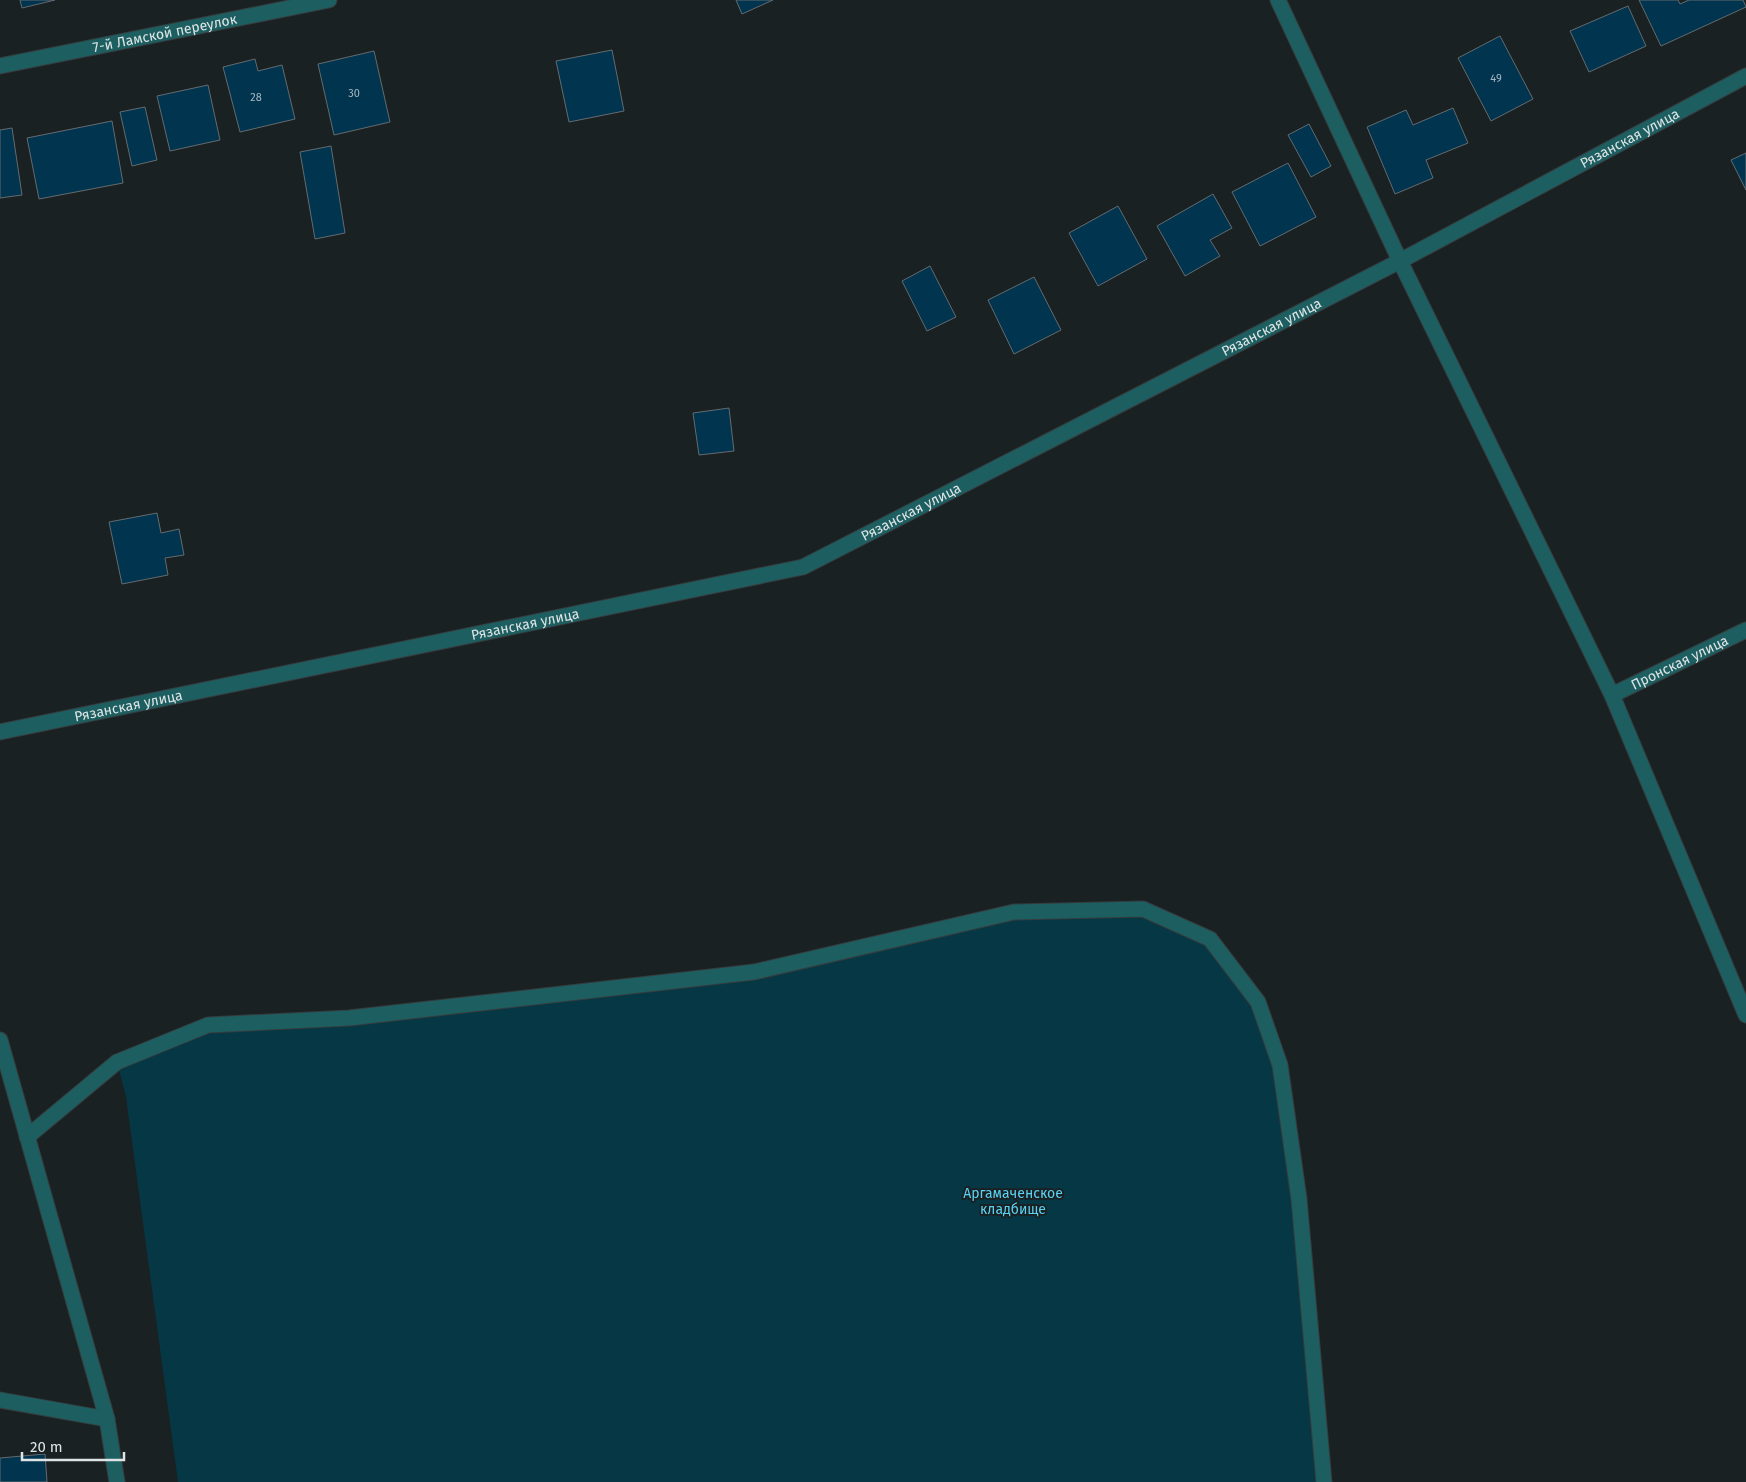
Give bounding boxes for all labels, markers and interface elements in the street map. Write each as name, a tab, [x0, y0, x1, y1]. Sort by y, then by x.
street label: 7-й Ламской переулок	[91, 11, 239, 56]
house number: 49	[1490, 72, 1502, 85]
house number: 30	[348, 87, 360, 100]
house number: 28	[250, 91, 262, 104]
street label: Рязанская улица	[1577, 105, 1682, 172]
street label: Рязанская улица	[1219, 295, 1324, 360]
street label: Рязанская улица	[858, 480, 964, 545]
street label: Рязанская улица	[470, 605, 581, 644]
street label: Пронская улица	[1628, 632, 1731, 694]
street label: Рязанская улица	[73, 687, 184, 726]
park label: Аргамаченское кладбище	[963, 1185, 1063, 1218]
scale bar	[22, 1430, 125, 1462]
text: 20 m	[30, 1438, 63, 1456]

